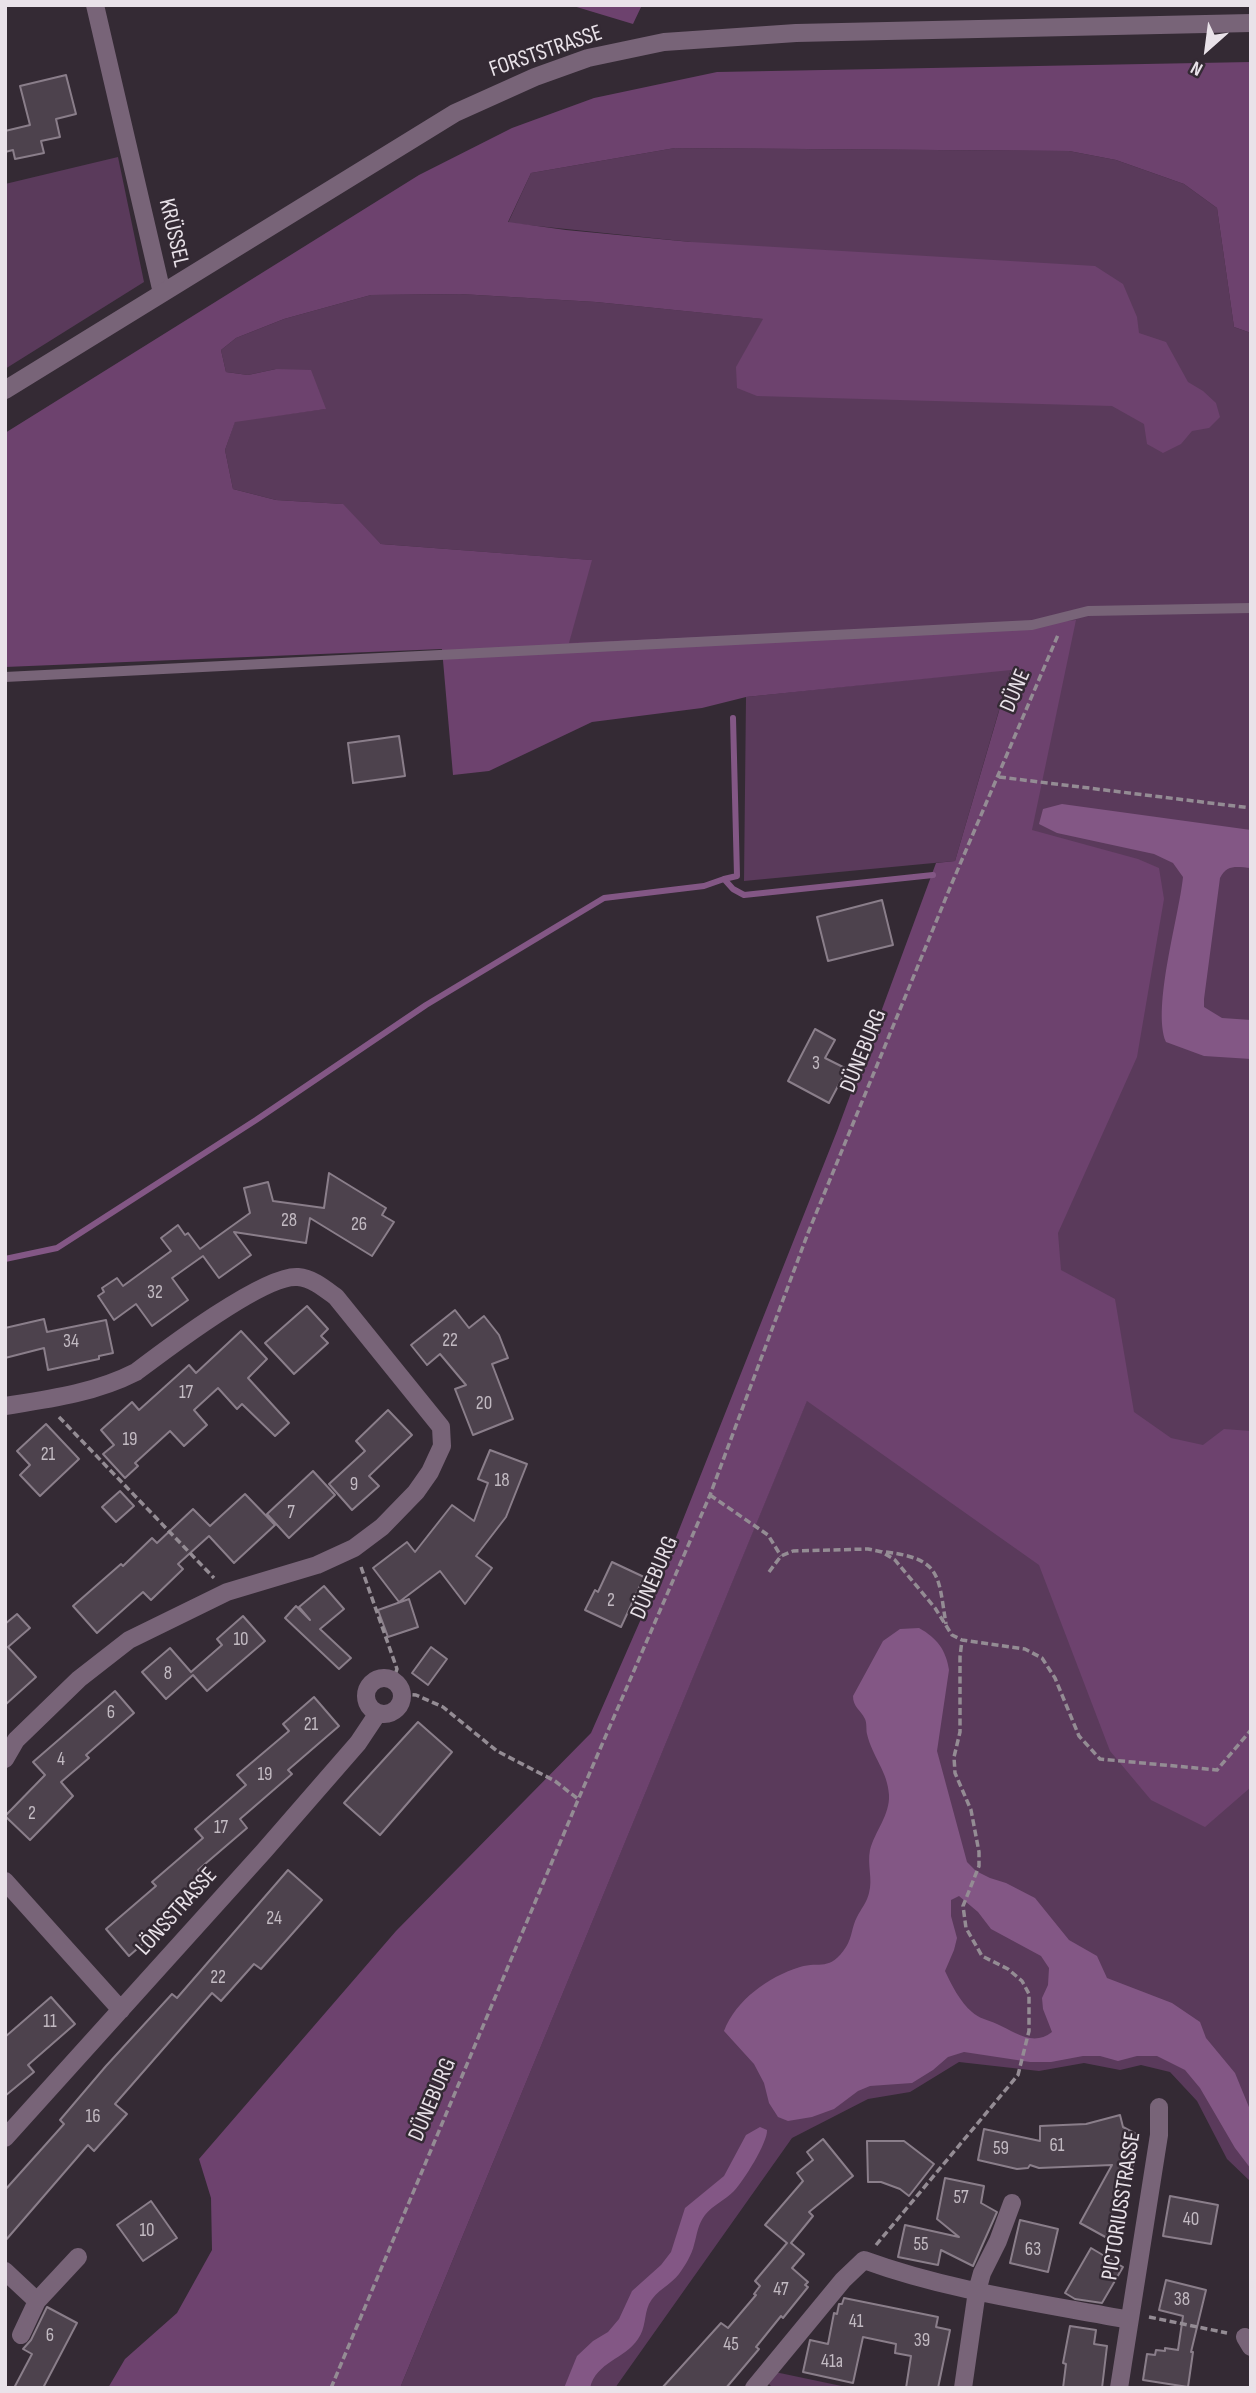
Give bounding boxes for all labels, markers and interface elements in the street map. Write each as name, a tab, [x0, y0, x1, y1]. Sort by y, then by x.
north arrow	[1172, 14, 1242, 84]
street label: FORSTSTRASSE	[486, 20, 606, 84]
text: N	[1187, 55, 1207, 81]
street label: KRÜSSEL	[152, 196, 194, 270]
street label: DÜNE	[995, 665, 1037, 717]
street label: DÜNEBURG	[835, 1005, 893, 1097]
house number: 3	[812, 1053, 820, 1075]
house number: 28	[281, 1210, 297, 1232]
house number: 26	[351, 1214, 367, 1236]
house number: 32	[147, 1282, 163, 1304]
house number: 22	[442, 1330, 458, 1352]
house number: 34	[63, 1331, 79, 1353]
house number: 17	[179, 1382, 193, 1404]
house number: 20	[476, 1393, 492, 1415]
house number: 19	[122, 1429, 138, 1451]
house number: 21	[41, 1444, 55, 1466]
house number: 18	[495, 1470, 509, 1492]
house number: 9	[350, 1474, 358, 1496]
house number: 7	[287, 1502, 295, 1524]
street label: DÜNEBURG	[625, 1532, 685, 1624]
house number: 2	[607, 1590, 615, 1612]
house number: 10	[233, 1629, 249, 1651]
house number: 8	[164, 1663, 172, 1685]
house number: 6	[107, 1702, 115, 1724]
house number: 21	[304, 1714, 318, 1736]
house number: 4	[57, 1749, 65, 1771]
house number: 19	[257, 1764, 273, 1786]
house number: 2	[28, 1803, 36, 1825]
house number: 17	[214, 1817, 228, 1839]
street label: LÖNSSTRASSE	[130, 1862, 224, 1962]
house number: 24	[266, 1908, 282, 1930]
house number: 22	[210, 1967, 226, 1989]
house number: 11	[43, 2011, 57, 2033]
street label: DÜNEBURG	[403, 2054, 463, 2146]
house number: 16	[86, 2106, 100, 2128]
street label: PICTORIUSSTRASSE	[1097, 2130, 1147, 2282]
house number: 61	[1050, 2135, 1064, 2157]
house number: 59	[993, 2138, 1009, 2160]
house number: 57	[953, 2187, 969, 2209]
house number: 40	[1183, 2209, 1199, 2231]
house number: 10	[139, 2220, 155, 2242]
house number: 55	[913, 2234, 929, 2256]
house number: 63	[1025, 2239, 1041, 2261]
house number: 47	[773, 2279, 789, 2301]
house number: 38	[1174, 2289, 1190, 2311]
house number: 41	[849, 2311, 863, 2333]
house number: 6	[46, 2325, 54, 2347]
house number: 39	[914, 2330, 930, 2352]
house number: 45	[723, 2334, 739, 2356]
house number: 41a	[821, 2351, 843, 2373]

